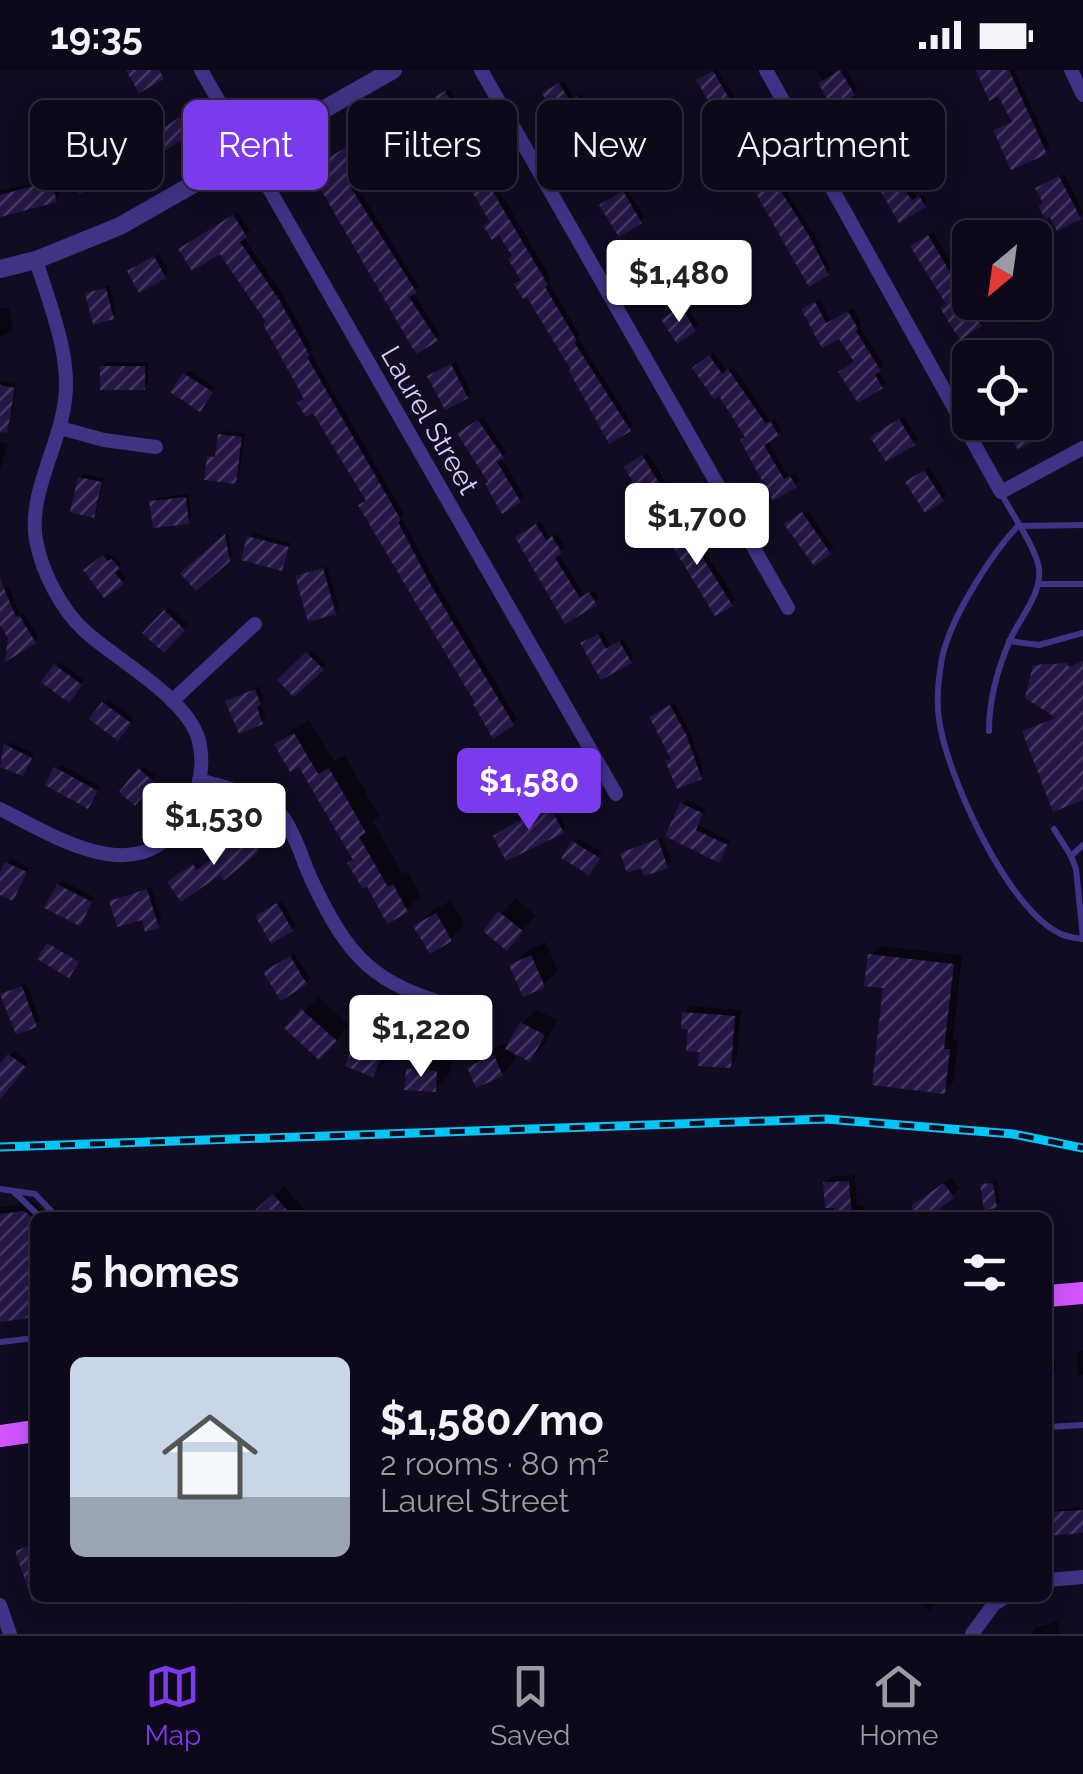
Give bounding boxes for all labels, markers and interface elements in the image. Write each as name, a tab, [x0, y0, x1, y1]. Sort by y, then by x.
text: 19:35	[50, 13, 143, 58]
chip: Buy	[30, 100, 163, 190]
chip: Rent	[183, 100, 328, 190]
chip: Filters	[348, 100, 517, 190]
chip: New	[537, 100, 682, 190]
chip: Apartment	[702, 100, 945, 190]
north arrow	[952, 220, 1052, 320]
map controls	[952, 220, 1052, 440]
pin: $1,480	[598, 240, 760, 325]
text: $1,480	[629, 254, 729, 291]
street label: Laurel Street	[374, 340, 486, 501]
button: locate	[952, 340, 1052, 440]
pin: $1,700	[616, 483, 778, 568]
text: $1,700	[647, 497, 747, 534]
pin: $1,580	[448, 748, 610, 833]
text: $1,580	[479, 762, 579, 799]
pin: $1,530	[133, 783, 295, 868]
text: $1,530	[165, 797, 263, 834]
pin: $1,220	[340, 995, 502, 1080]
text: $1,220	[371, 1009, 471, 1046]
icon: filters	[957, 1245, 1012, 1300]
text: 5 homes	[70, 1248, 239, 1297]
text: $1,580/mo	[380, 1396, 604, 1445]
icon: home	[150, 1397, 270, 1517]
text: 2 rooms · 80 m²	[380, 1445, 609, 1482]
text: Laurel Street	[380, 1482, 569, 1519]
tab: Map	[144, 1659, 201, 1752]
tab: Saved	[490, 1659, 570, 1752]
tab: Home	[859, 1659, 939, 1752]

